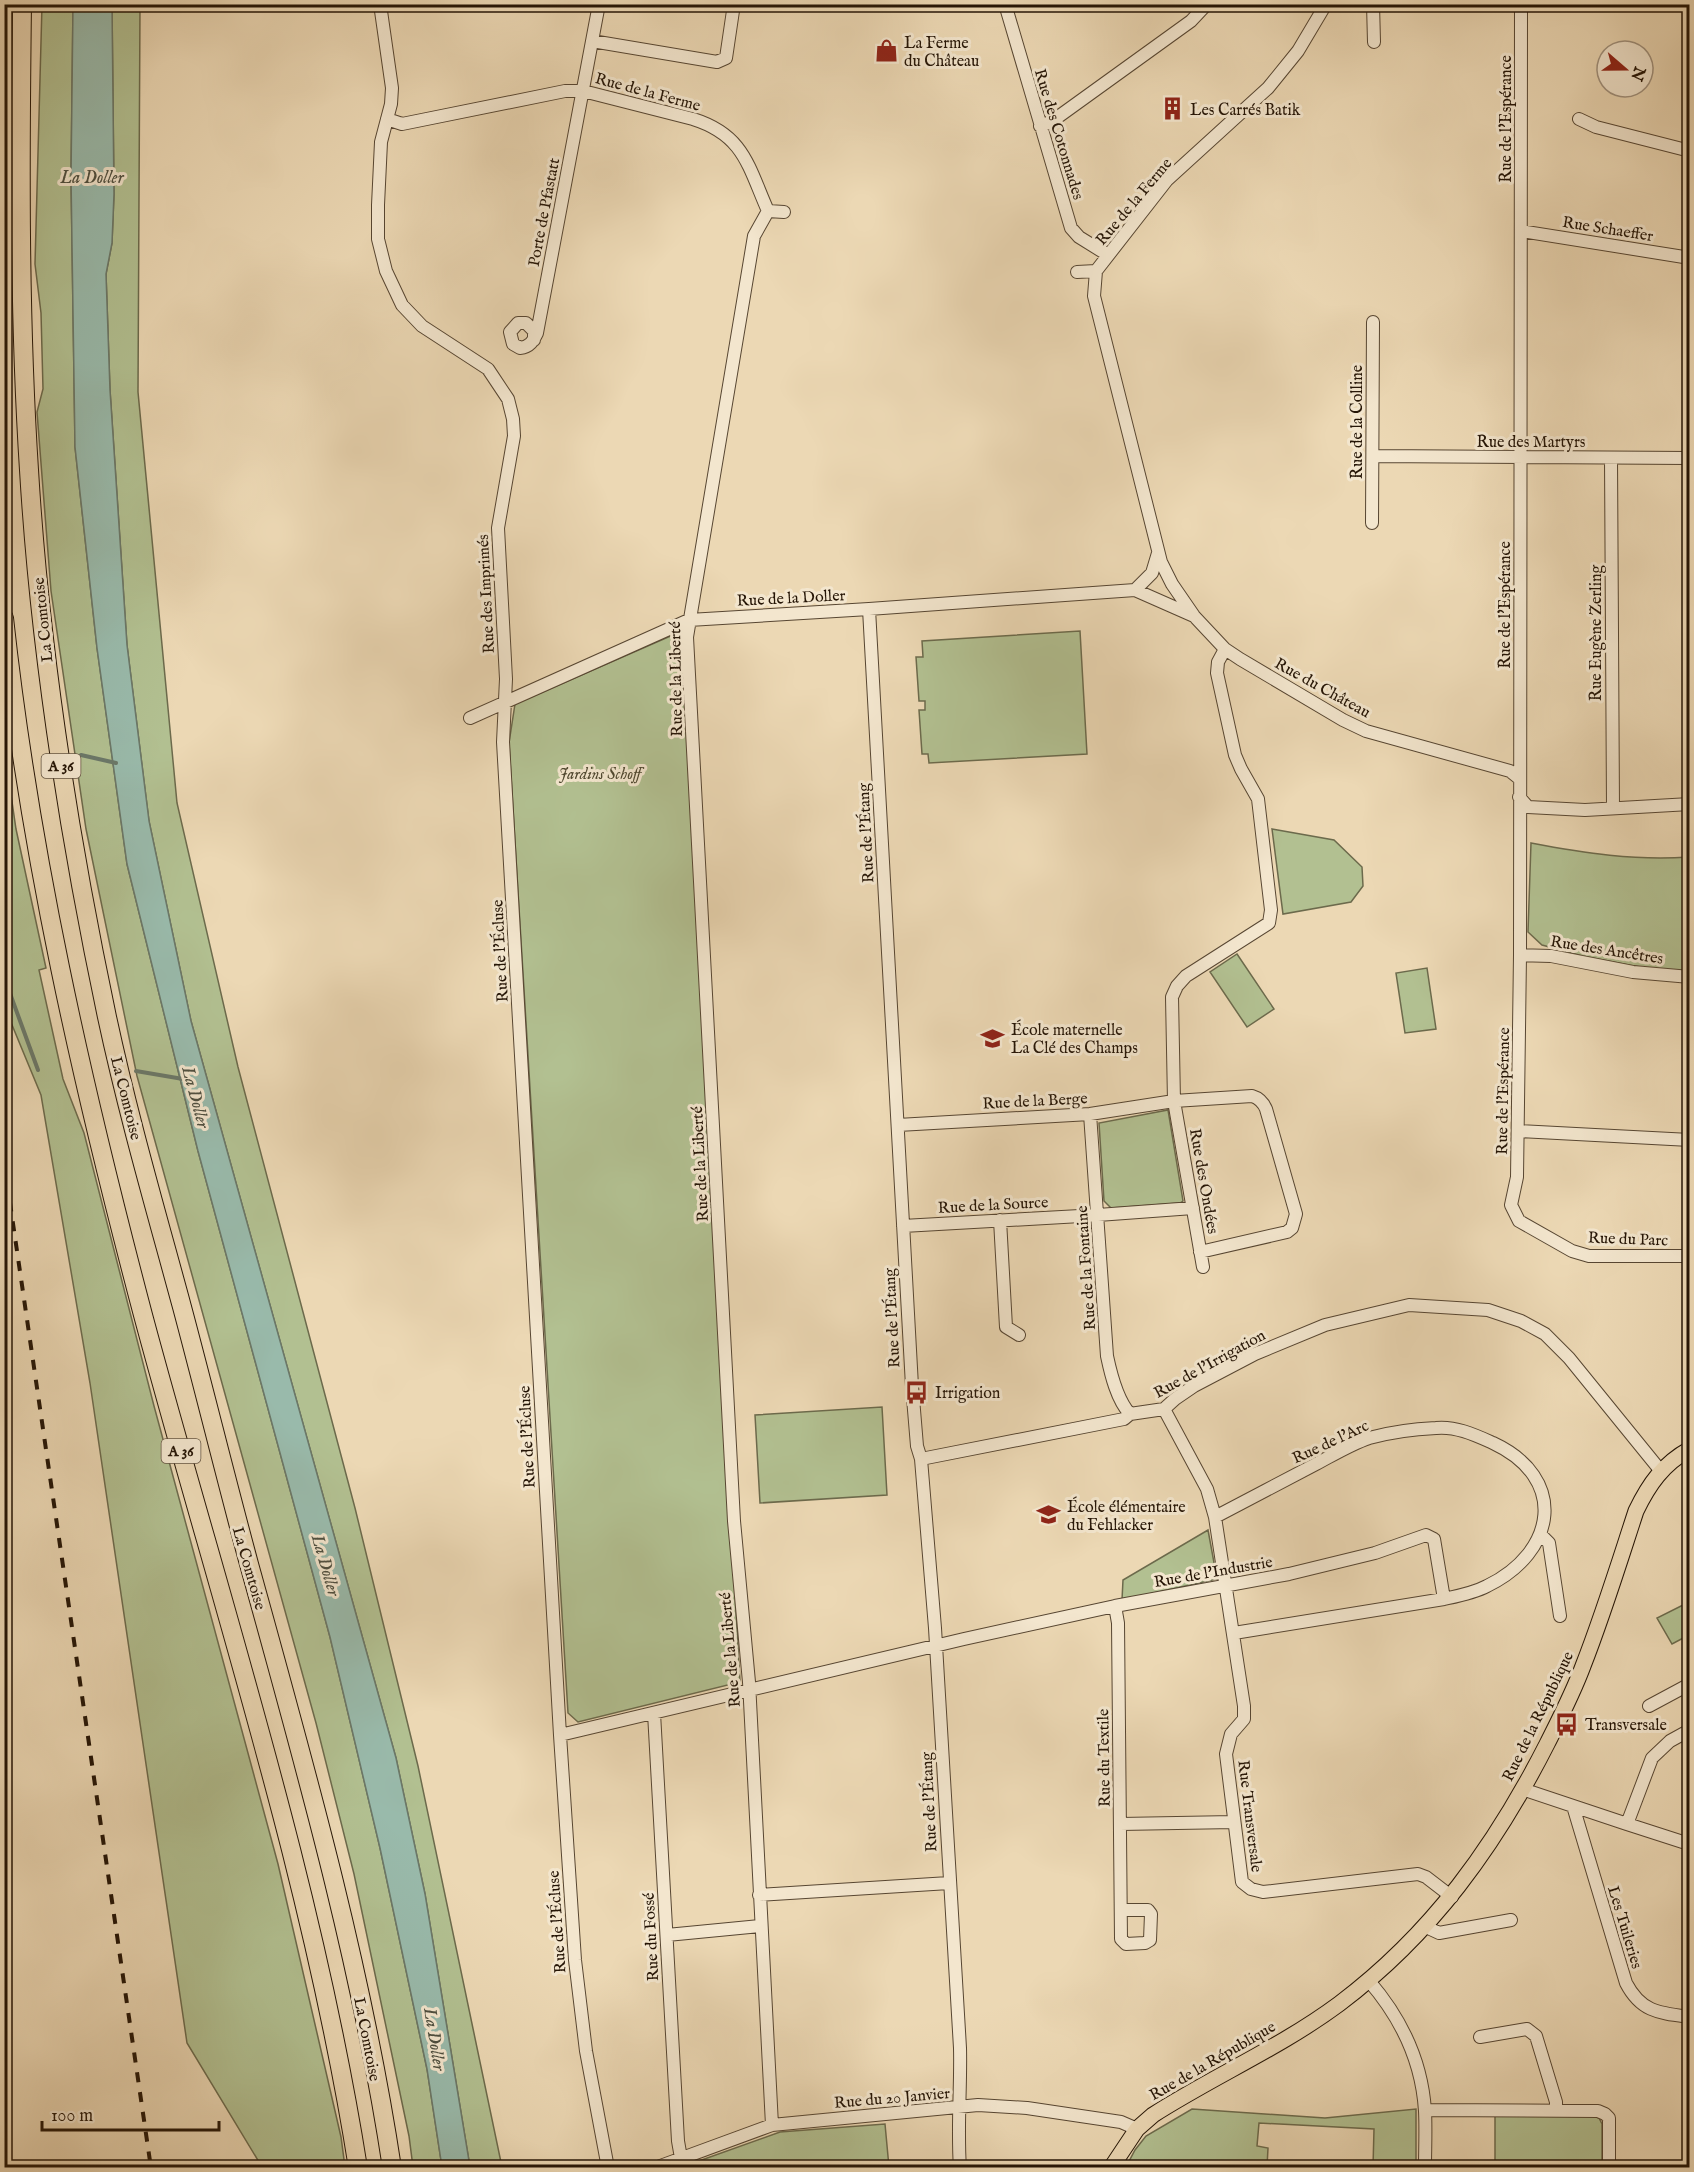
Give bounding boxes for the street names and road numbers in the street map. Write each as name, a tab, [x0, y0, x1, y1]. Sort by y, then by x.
street label: Rue de l'Espérance	[1497, 55, 1517, 183]
street label: Rue des Cotonnades	[1029, 67, 1088, 203]
street label: Rue de la Ferme	[593, 69, 702, 117]
street label: Rue de la Ferme	[1092, 154, 1177, 250]
street label: Porte de Pfastatt	[525, 156, 565, 268]
street label: Rue Schaeffer	[1561, 213, 1655, 247]
street label: Rue de la Colline	[1348, 365, 1368, 479]
street label: Rue des Martyrs	[1477, 433, 1586, 453]
street label: Rue des Imprimés	[474, 533, 500, 654]
street label: Rue de l'Espérance	[1496, 541, 1516, 669]
street label: Rue Eugène Zerling	[1587, 565, 1607, 701]
street label: La Comtoise	[30, 576, 58, 663]
street label: Rue de la Doller	[736, 586, 846, 612]
street label: Rue de la Liberté	[666, 621, 688, 737]
street label: Rue du Château	[1271, 654, 1373, 723]
road number: A 36	[42, 754, 80, 778]
street label: Rue de l'Étang	[852, 782, 880, 883]
street label: Rue de l'Écluse	[486, 899, 514, 1003]
street label: Rue des Ancêtres	[1549, 932, 1665, 970]
street label: Rue de l'Espérance	[1493, 1027, 1515, 1155]
street label: La Comtoise	[105, 1055, 145, 1142]
street label: Rue de la Berge	[982, 1089, 1088, 1115]
street label: Rue de la Liberté	[688, 1106, 714, 1222]
street label: Rue des Ondées	[1184, 1127, 1222, 1236]
street label: Rue de la Source	[937, 1193, 1049, 1219]
street label: Rue de la Fontaine	[1073, 1205, 1101, 1331]
street label: Rue du Parc	[1587, 1229, 1669, 1251]
street label: Rue de l'Étang	[878, 1267, 906, 1368]
street label: Rue de l'Irrigation	[1151, 1326, 1270, 1404]
street label: Rue de l'Écluse	[513, 1385, 541, 1489]
street label: Rue de l'Arc	[1289, 1416, 1372, 1469]
road number: A 36	[162, 1439, 201, 1463]
street label: La Comtoise	[227, 1525, 269, 1612]
street label: Rue de l'Industrie	[1152, 1553, 1274, 1593]
street label: Rue de la Liberté	[716, 1591, 746, 1708]
street label: Rue de la République	[1499, 1649, 1579, 1785]
street label: Rue du Textile	[1094, 1709, 1116, 1807]
street label: Rue de l'Étang	[915, 1751, 943, 1852]
street label: Rue Transversale	[1232, 1759, 1266, 1874]
street label: Rue de l'Écluse	[542, 1870, 572, 1974]
street label: Les Tuileries	[1602, 1884, 1646, 1972]
street label: Rue du Fossé	[640, 1892, 664, 1982]
street label: La Comtoise	[348, 1996, 384, 2083]
street label: Rue de la République	[1146, 2017, 1280, 2106]
street label: Rue du 20 Janvier	[833, 2084, 951, 2114]

